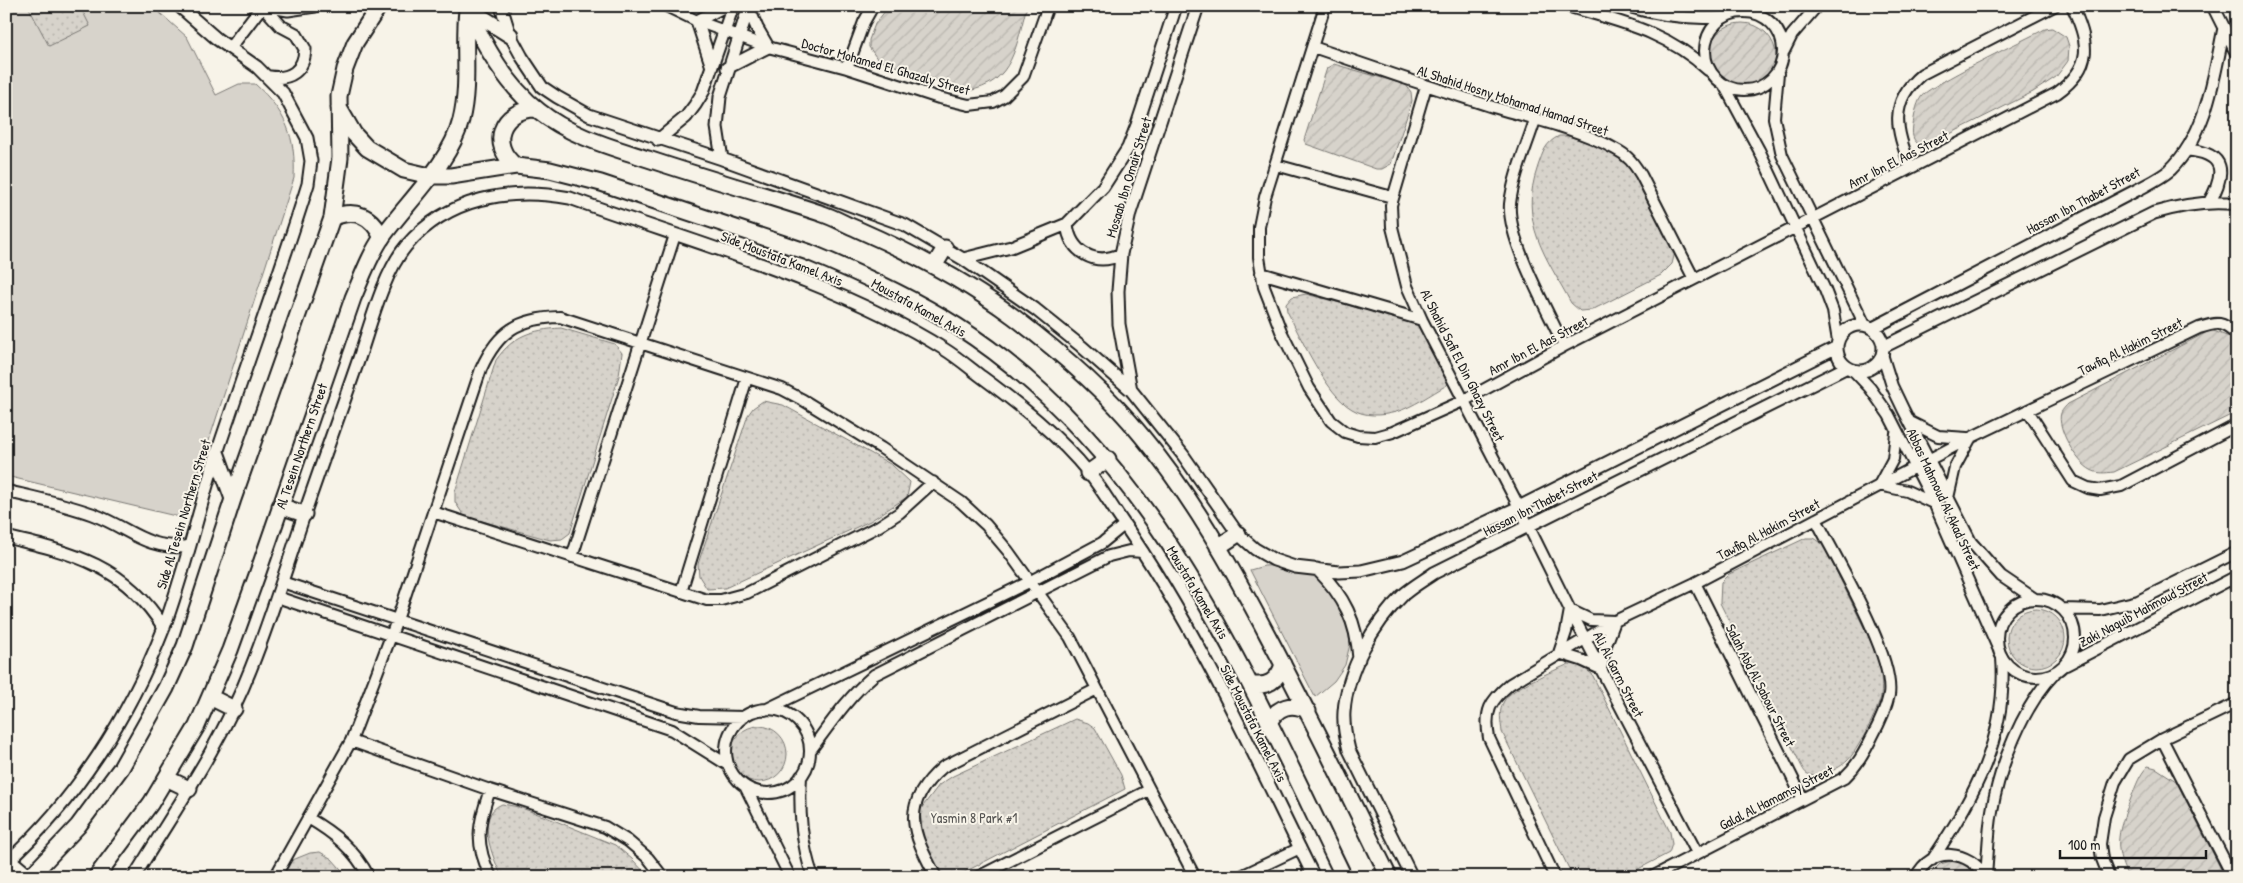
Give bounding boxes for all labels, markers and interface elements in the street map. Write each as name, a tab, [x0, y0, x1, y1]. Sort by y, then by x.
street label: Doctor Mohamed El Ghazaly Street	[799, 33, 972, 100]
street label: Al Shahid Hosny Mohamad Hamad Street	[1415, 60, 1611, 141]
street label: Mosaab Ibn Omair Street	[1101, 114, 1155, 240]
street label: Amr Ibn El Aas Street	[1845, 125, 1952, 192]
street label: Hassan Ibn Thabet Street	[2023, 162, 2143, 238]
street label: Side Moustafa Kamel Axis	[718, 226, 846, 290]
street label: Moustafa Kamel Axis	[868, 273, 970, 341]
street label: Al Shahid Safi El Din Ghazy Street	[1415, 286, 1510, 445]
street label: Amr Ibn El Aas Street	[1485, 311, 1591, 379]
street label: Tawfiq Al Hakim Street	[2075, 312, 2186, 380]
street label: Al Tesein Northern Street	[271, 380, 332, 511]
street label: Abbas Mahmoud Al Akad Street	[1903, 425, 1985, 573]
street label: Side Al Tesein Northern Street	[151, 437, 215, 591]
street label: Hassan Ibn Thabet Street	[1479, 466, 1601, 540]
street label: Tawfiq Al Hakim Street	[1713, 494, 1823, 565]
street label: Moustafa Kamel Axis	[1163, 542, 1233, 642]
street label: Zaki Naguib Mahmoud Street	[2075, 567, 2211, 652]
street label: Salah Abd Al Sabour Street	[1722, 620, 1800, 750]
street label: Ali Al Garm Street	[1589, 628, 1649, 720]
street label: Side Moustafa Kamel Axis	[1216, 661, 1292, 785]
street label: Galal Al Hamamsy Street	[1716, 760, 1837, 835]
park label: Yasmin 8 Park #1	[931, 808, 1017, 827]
scale bar	[2060, 828, 2207, 860]
text: 100 m	[2068, 834, 2101, 855]

